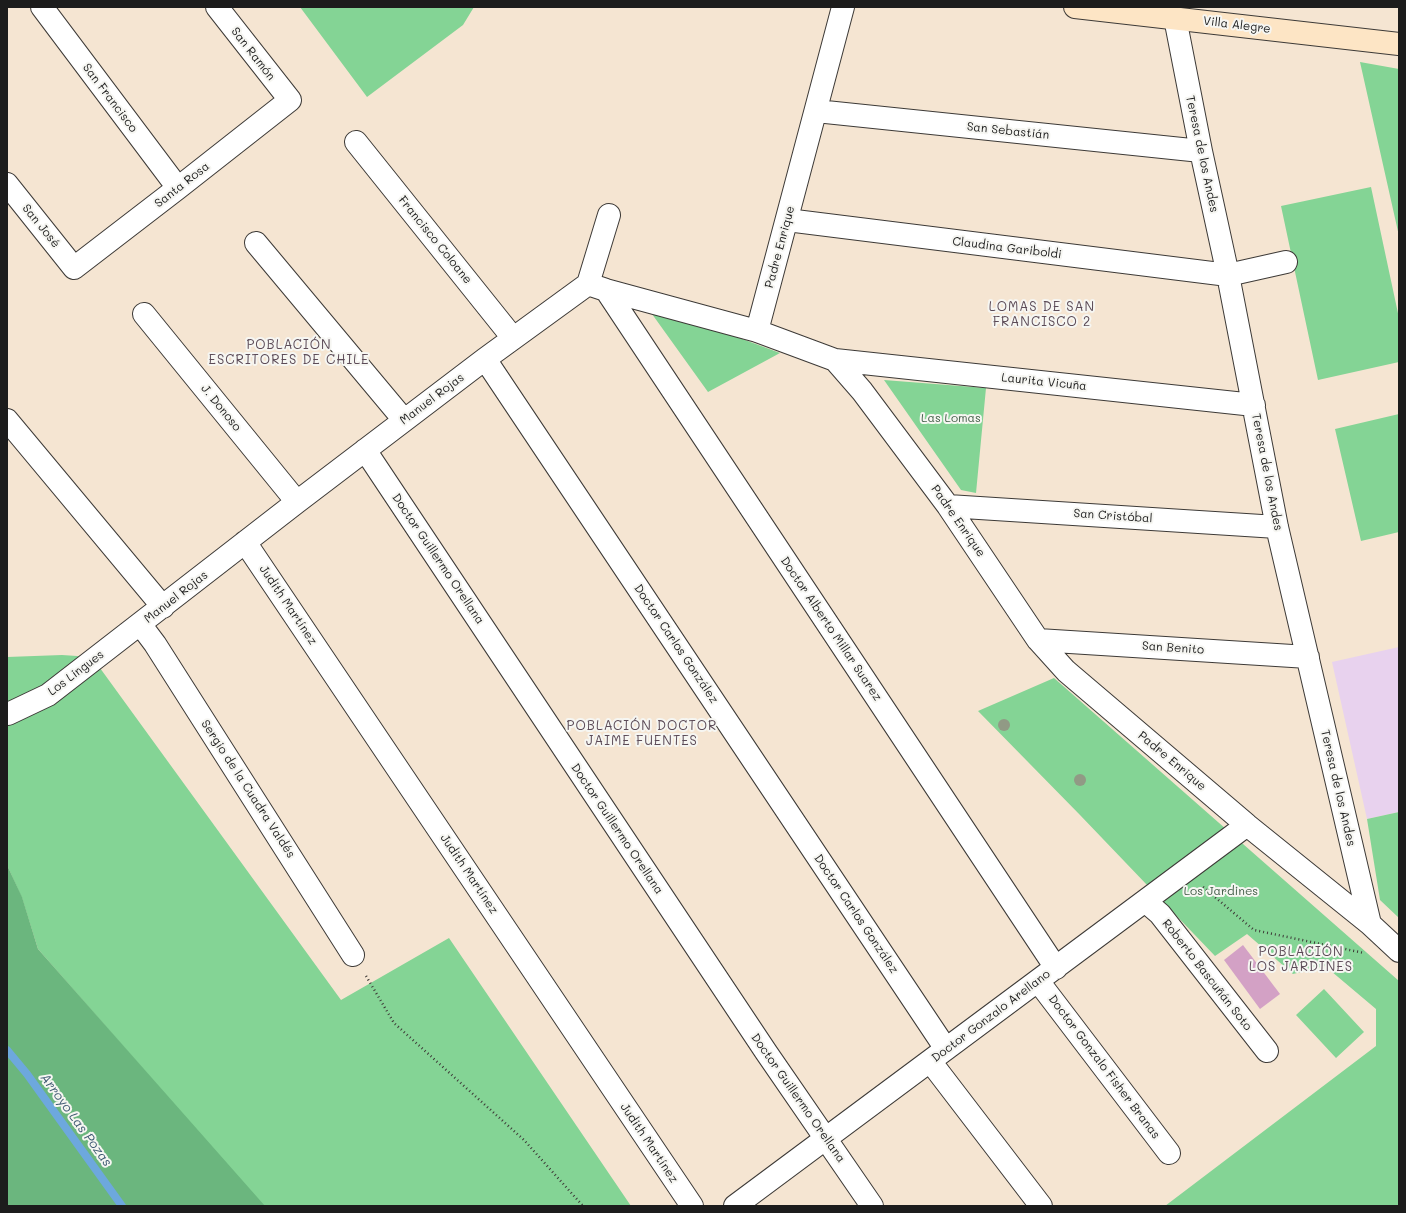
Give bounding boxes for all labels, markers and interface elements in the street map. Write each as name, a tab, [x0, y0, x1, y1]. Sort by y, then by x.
street label: Villa Alegre	[1202, 14, 1272, 36]
street label: San Ramón	[228, 25, 278, 83]
street label: San Francisco	[79, 61, 141, 135]
street label: Teresa de los Andes	[1183, 94, 1221, 214]
street label: San Sebastián	[966, 120, 1050, 142]
street label: Santa Rosa	[152, 159, 212, 211]
street label: Francisco Coloane	[395, 193, 475, 287]
street label: San José	[19, 201, 63, 251]
street label: Padre Enrique	[762, 204, 798, 290]
street label: Claudina Gariboldi	[952, 234, 1062, 262]
district label: LOMAS DE SAN FRANCISCO 2	[989, 299, 1095, 330]
district label: POBLACIÓN ESCRITORES DE CHILE	[209, 337, 369, 368]
street label: Manuel Rojas	[397, 370, 467, 428]
street label: Laurita Vicuña	[1001, 370, 1087, 394]
street label: J. Donoso	[198, 382, 244, 434]
park label: Las Lomas	[921, 411, 981, 425]
street label: Teresa de los Andes	[1249, 412, 1285, 532]
street label: Padre Enrique	[928, 482, 988, 560]
street label: Doctor Guillermo Orellana	[389, 491, 487, 627]
street label: San Cristóbal	[1073, 506, 1153, 526]
street label: Doctor Alberto Millar Suarez	[777, 554, 885, 704]
street label: Judith Martínez	[256, 562, 320, 648]
street label: Manuel Rojas	[141, 568, 211, 626]
street label: Doctor Carlos González	[631, 582, 721, 706]
street label: San Benito	[1141, 639, 1205, 657]
street label: Los Lingues	[45, 647, 107, 699]
street label: Sergio de la Cuadra Valdés	[198, 717, 298, 861]
district label: POBLACIÓN DOCTOR JAIME FUENTES	[567, 718, 717, 749]
street label: Padre Enrique	[1135, 728, 1209, 794]
street label: Teresa de los Andes	[1318, 728, 1358, 848]
street label: Doctor Guillermo Orellana	[568, 761, 666, 897]
street label: Judith Martínez	[437, 831, 501, 917]
street label: Doctor Carlos González	[811, 852, 901, 976]
park label: Los Jardines	[1184, 884, 1258, 898]
street label: Roberto Bascuñán Soto	[1159, 916, 1255, 1034]
district label: POBLACIÓN LOS JARDINES	[1249, 944, 1353, 975]
street label: Doctor Gonzalo Arellano	[929, 967, 1053, 1065]
street label: Doctor Gonzalo Fisher Branas	[1045, 992, 1163, 1142]
street label: Doctor Guillermo Orellana	[748, 1031, 848, 1165]
water label: Arroyo Las Pozas	[37, 1070, 115, 1170]
street label: Judith Martínez	[617, 1100, 681, 1186]

